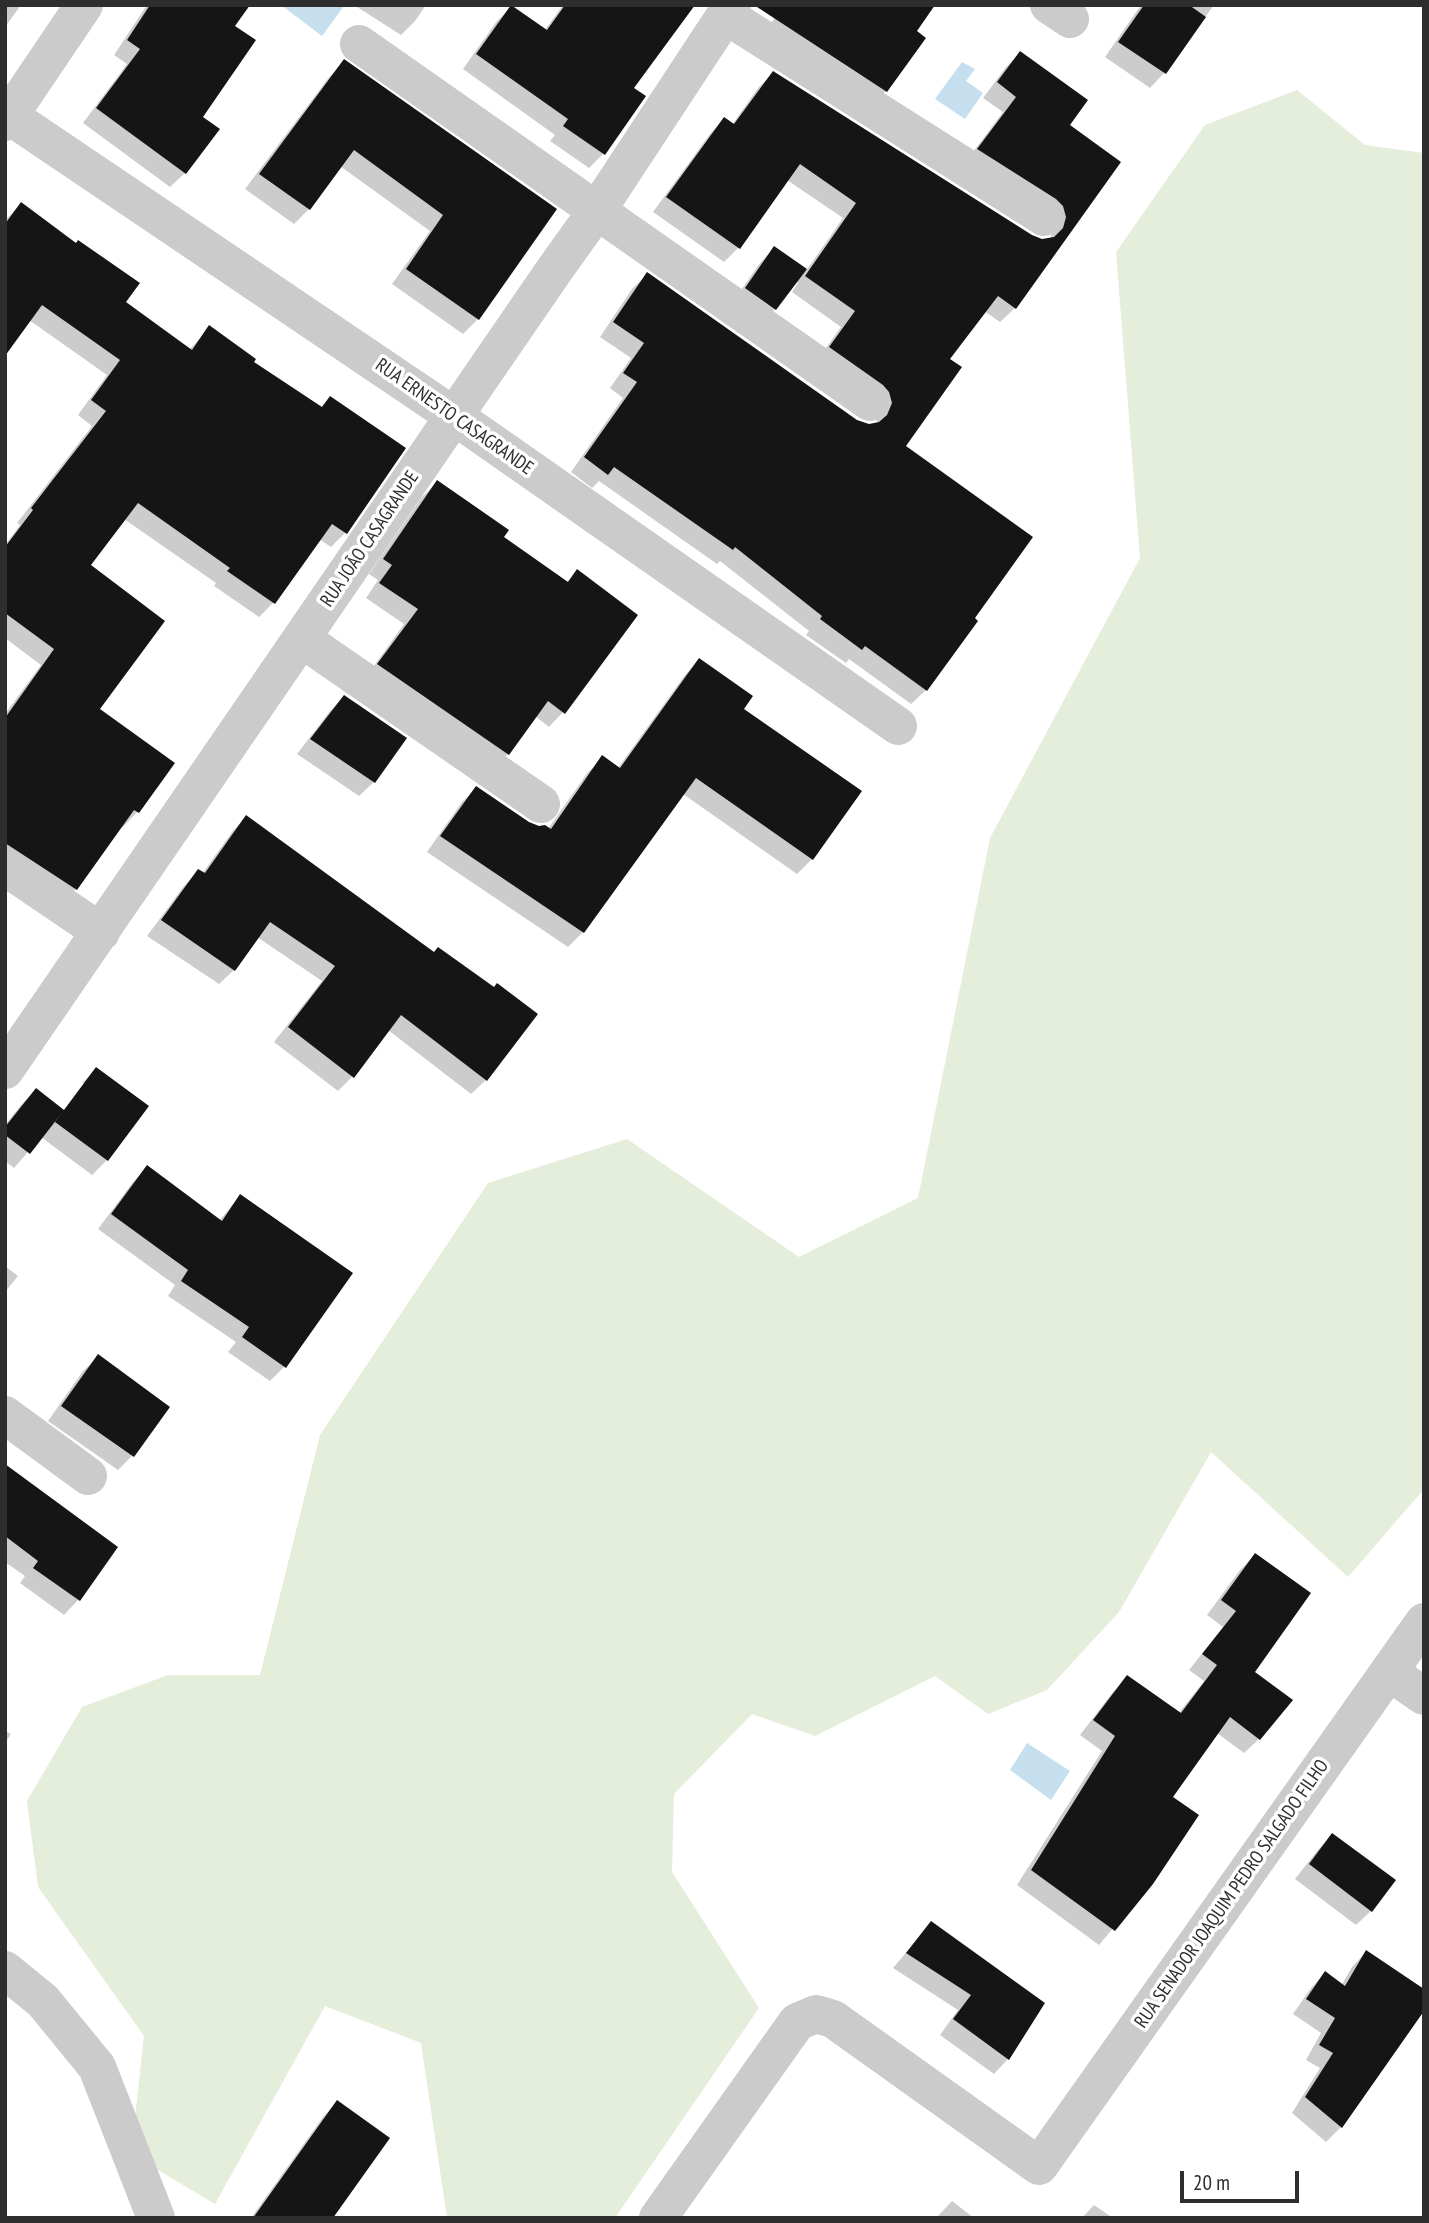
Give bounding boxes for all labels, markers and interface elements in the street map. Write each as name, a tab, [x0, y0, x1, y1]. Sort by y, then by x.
street label: RUA ERNESTO CASAGRANDE	[371, 354, 537, 480]
street label: RUA JOÃO CASAGRANDE	[316, 467, 424, 611]
street label: RUA SENADOR JOAQUIM PEDRO SALGADO FILHO	[1130, 1755, 1334, 2033]
scale bar	[1184, 2156, 1303, 2200]
text: 20 m	[1193, 2169, 1230, 2196]

